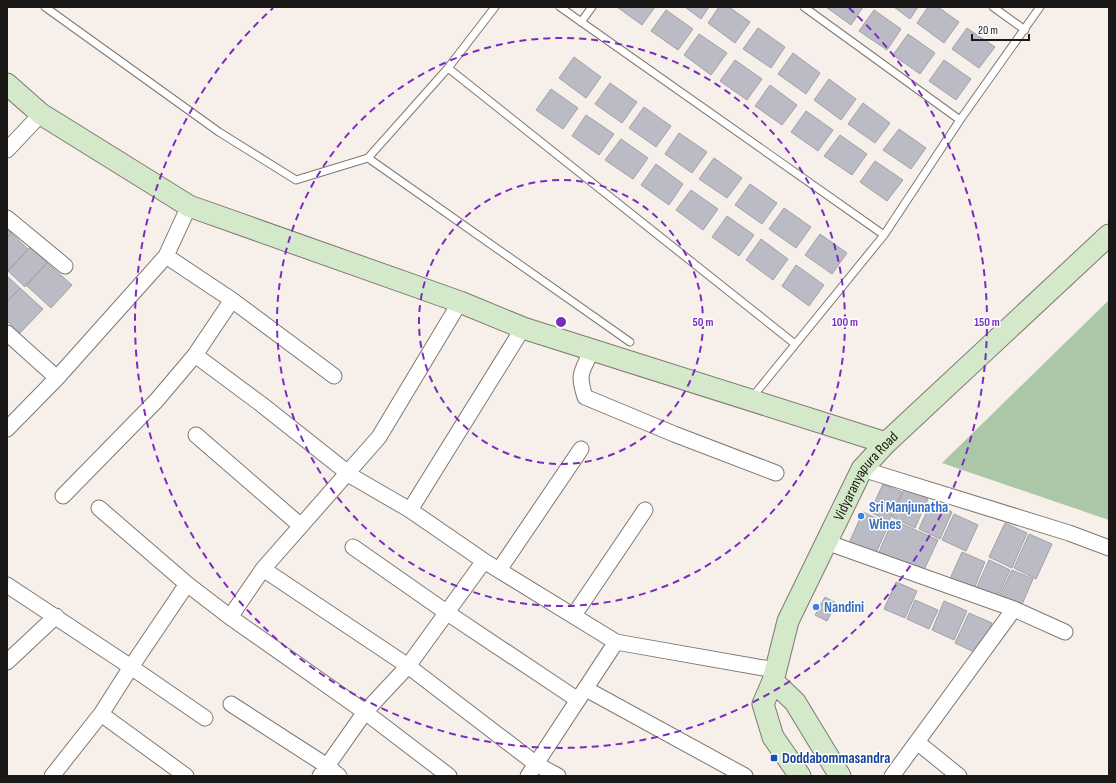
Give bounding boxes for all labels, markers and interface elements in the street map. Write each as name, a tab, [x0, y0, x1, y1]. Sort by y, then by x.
scale bar	[972, 16, 1029, 42]
text: 20 m	[978, 23, 998, 38]
centre of rings	[554, 315, 568, 329]
text: 50 m	[693, 315, 713, 330]
text: 100 m	[832, 315, 858, 330]
text: 150 m	[974, 315, 1000, 330]
street label: Vidyaranyapura Road	[829, 428, 902, 524]
place label: Sri Manjunatha Wines	[869, 498, 948, 534]
marker: Sri Manjunatha Wines	[856, 511, 866, 521]
place label: Nandini	[824, 598, 864, 617]
marker: Nandini	[811, 602, 821, 612]
place label: Doddabommasandra	[782, 749, 890, 768]
marker: Doddabommasandra	[769, 753, 779, 763]

